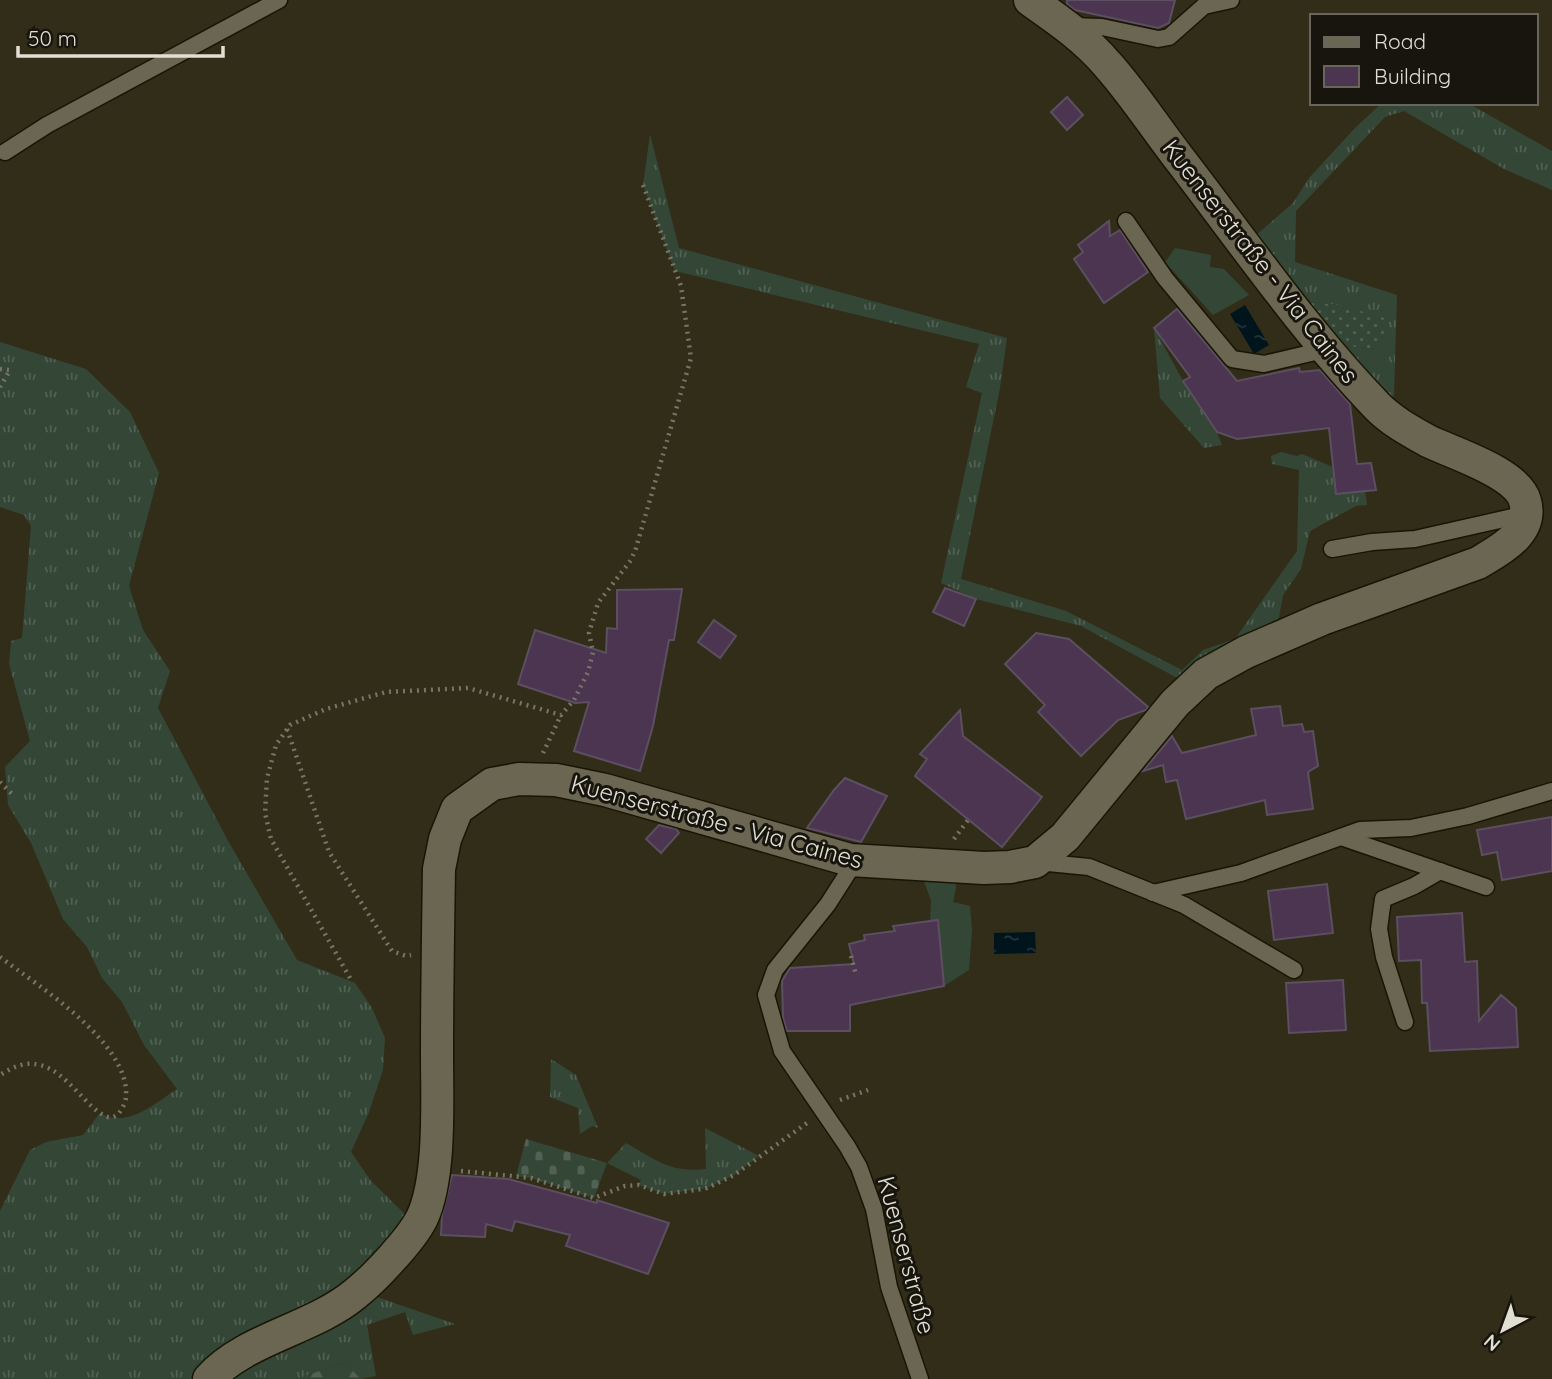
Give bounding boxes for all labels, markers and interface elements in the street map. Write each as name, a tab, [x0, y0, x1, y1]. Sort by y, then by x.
scale bar	[18, 14, 222, 58]
legend	[1310, 14, 1538, 105]
text: 50 m	[28, 25, 77, 51]
text: Road	[1374, 28, 1426, 54]
text: Building	[1374, 63, 1451, 89]
street label: Kuenserstraße - Via Caines	[1157, 133, 1365, 389]
street label: Kuenserstraße - Via Caines	[568, 768, 866, 874]
street label: Kuenserstraße	[872, 1173, 942, 1337]
north arrow	[1468, 1295, 1538, 1365]
text: N	[1479, 1329, 1505, 1356]

